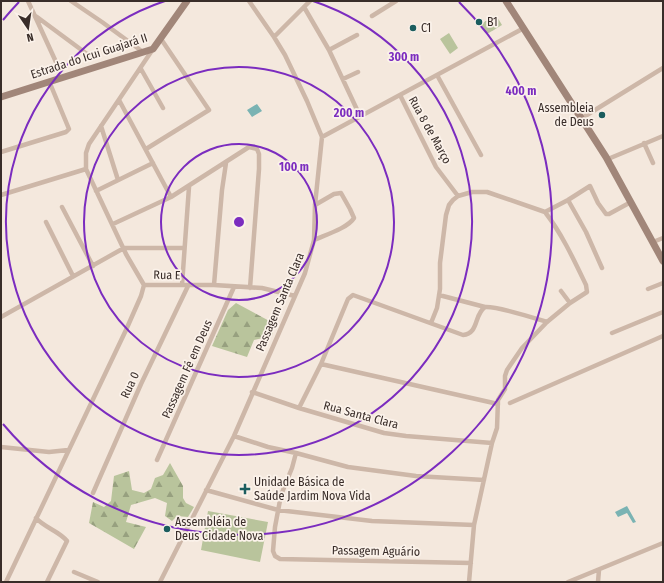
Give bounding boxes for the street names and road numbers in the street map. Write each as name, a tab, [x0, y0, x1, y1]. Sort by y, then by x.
street label: Estrada do Icui Guajará II	[29, 31, 149, 81]
street label: Rua 8 de Março	[406, 94, 454, 166]
street label: Passagem Santa Clara	[253, 250, 307, 354]
street label: Rua E	[153, 268, 181, 282]
street label: Passagem Fé em Deus	[159, 317, 215, 421]
street label: Rua 0	[118, 369, 142, 401]
street label: Rua Santa Clara	[322, 398, 400, 432]
street label: Passagem Aguário	[332, 543, 420, 559]

